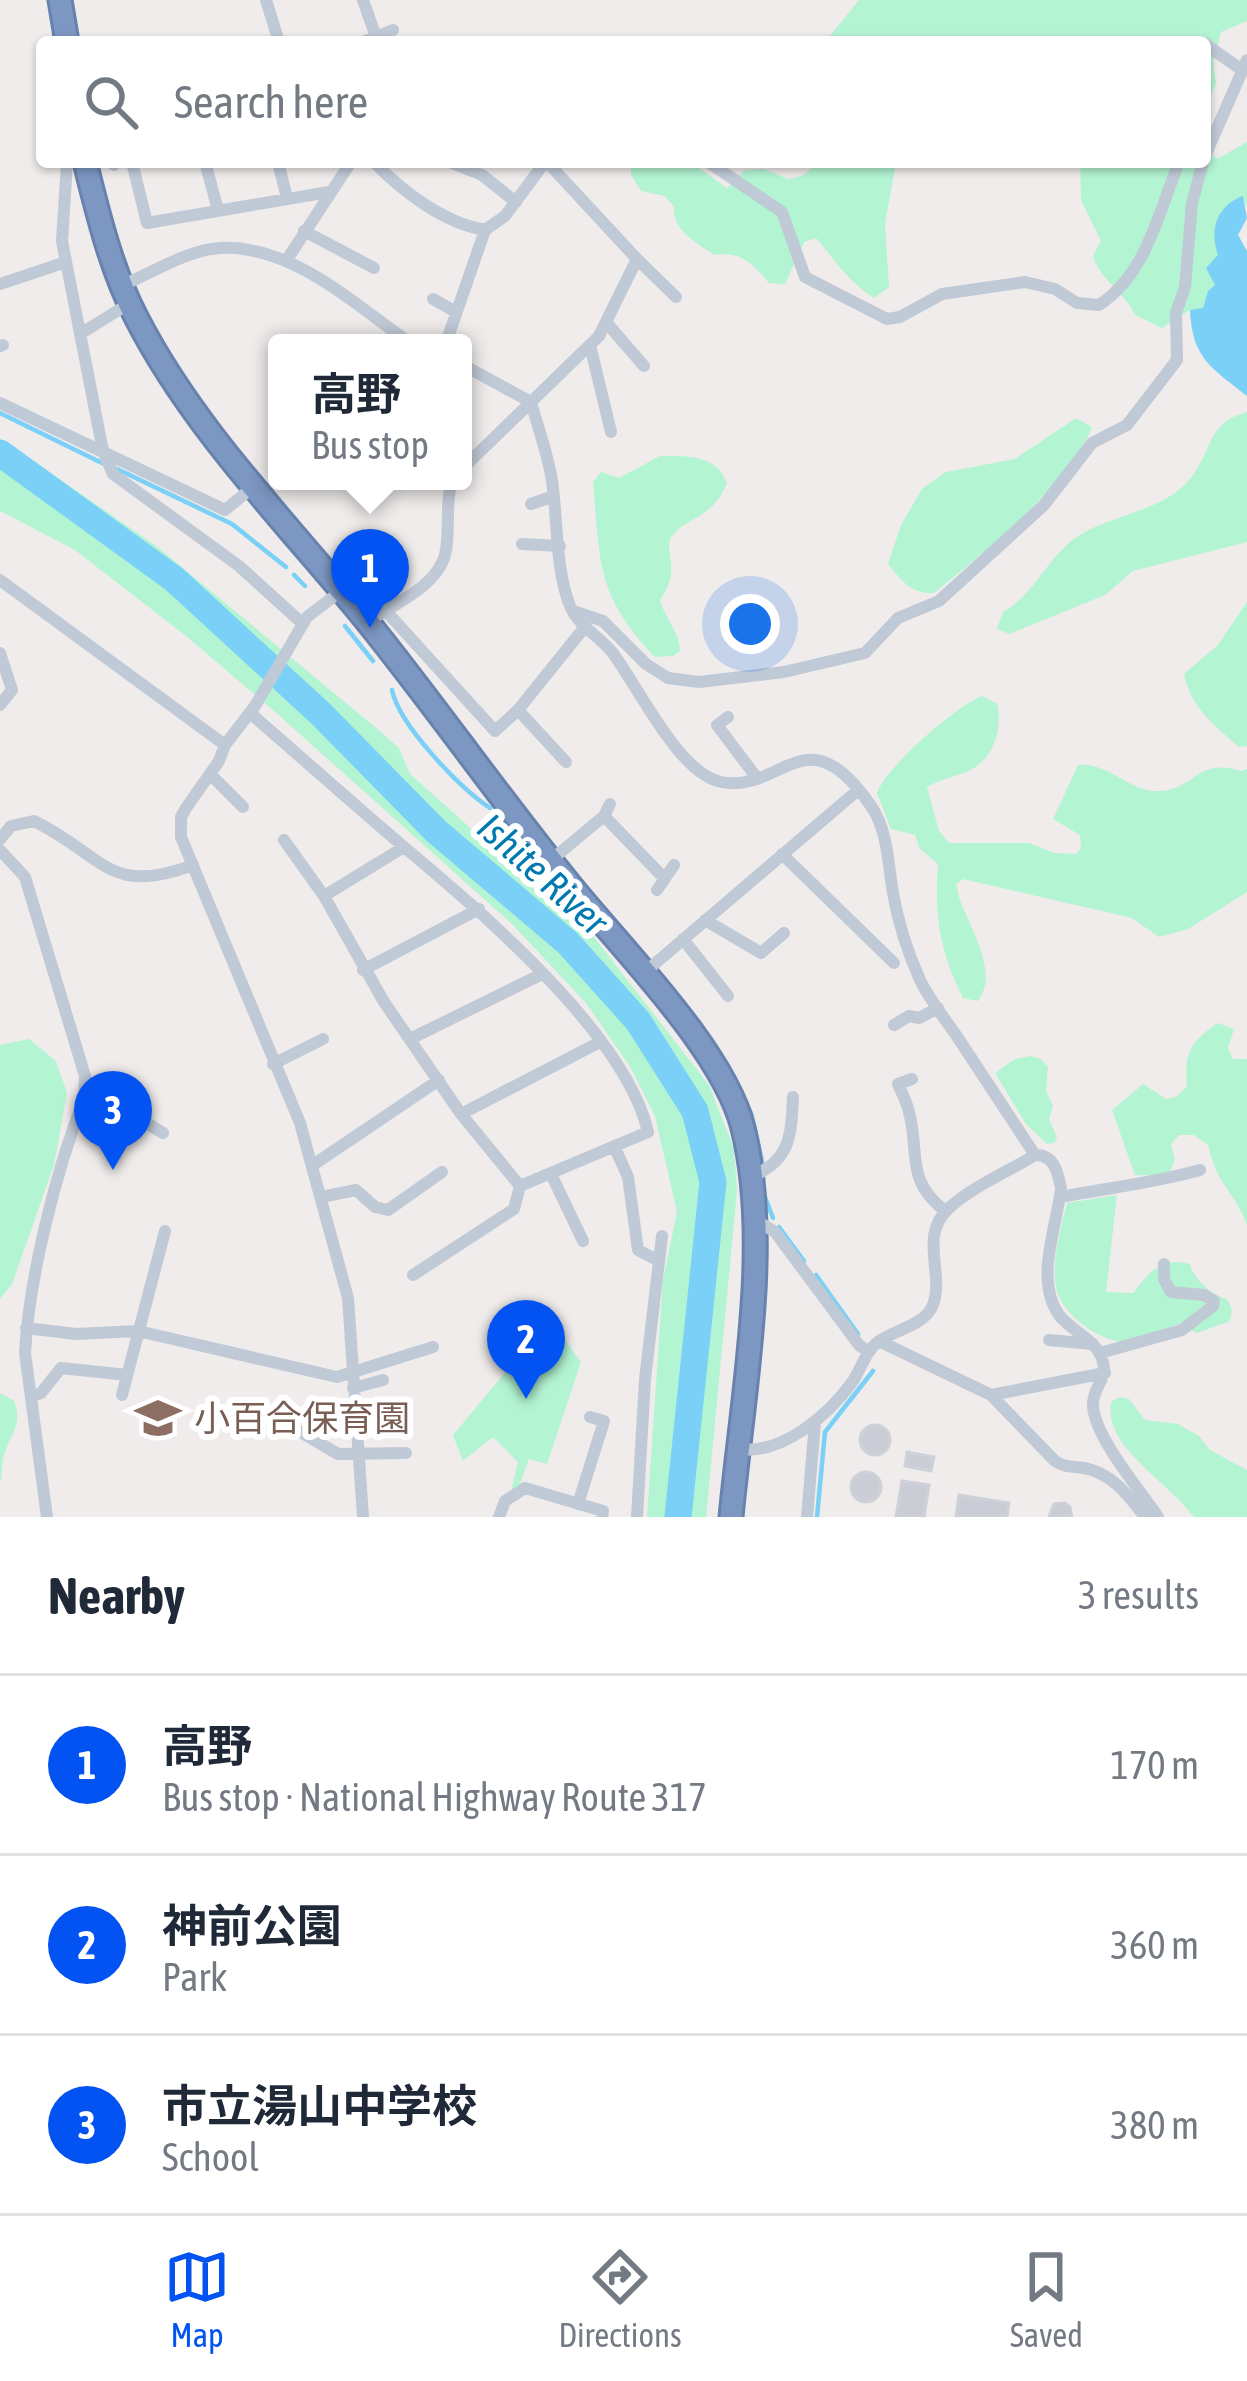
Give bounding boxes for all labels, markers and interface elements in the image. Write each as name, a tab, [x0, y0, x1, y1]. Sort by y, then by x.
search box	[36, 36, 1211, 168]
icon: search	[78, 69, 144, 135]
text: Search here	[174, 76, 368, 128]
popup	[268, 334, 472, 490]
text: 高野	[311, 368, 401, 420]
text: Bus stop	[311, 423, 429, 467]
pin: 1	[331, 529, 409, 628]
your location	[720, 594, 780, 654]
water label: Ishite River	[469, 805, 618, 944]
pin: 3	[74, 1071, 152, 1170]
pin: 2	[487, 1300, 565, 1399]
school or university icon: 小百合保育園	[133, 1393, 183, 1443]
place label: 小百合保育園	[194, 1397, 410, 1439]
text: Nearby	[48, 1566, 185, 1625]
text: 3 results	[1078, 1573, 1199, 1617]
text: 高野	[162, 1720, 252, 1772]
text: 1	[78, 1743, 96, 1787]
text: 170 m	[1111, 1743, 1199, 1787]
text: Bus stop · National Highway Route 317	[162, 1775, 707, 1819]
text: 神前公園	[162, 1900, 342, 1952]
text: 2	[78, 1923, 96, 1967]
text: 360 m	[1111, 1923, 1199, 1967]
text: Park	[162, 1955, 227, 1999]
text: 市立湯山中学校	[162, 2080, 477, 2132]
text: 3	[78, 2103, 96, 2147]
text: 380 m	[1111, 2103, 1199, 2147]
text: School	[162, 2135, 259, 2179]
tab: Map	[164, 2244, 230, 2354]
tab: Directions	[558, 2244, 682, 2354]
tab: Saved	[1010, 2244, 1083, 2354]

